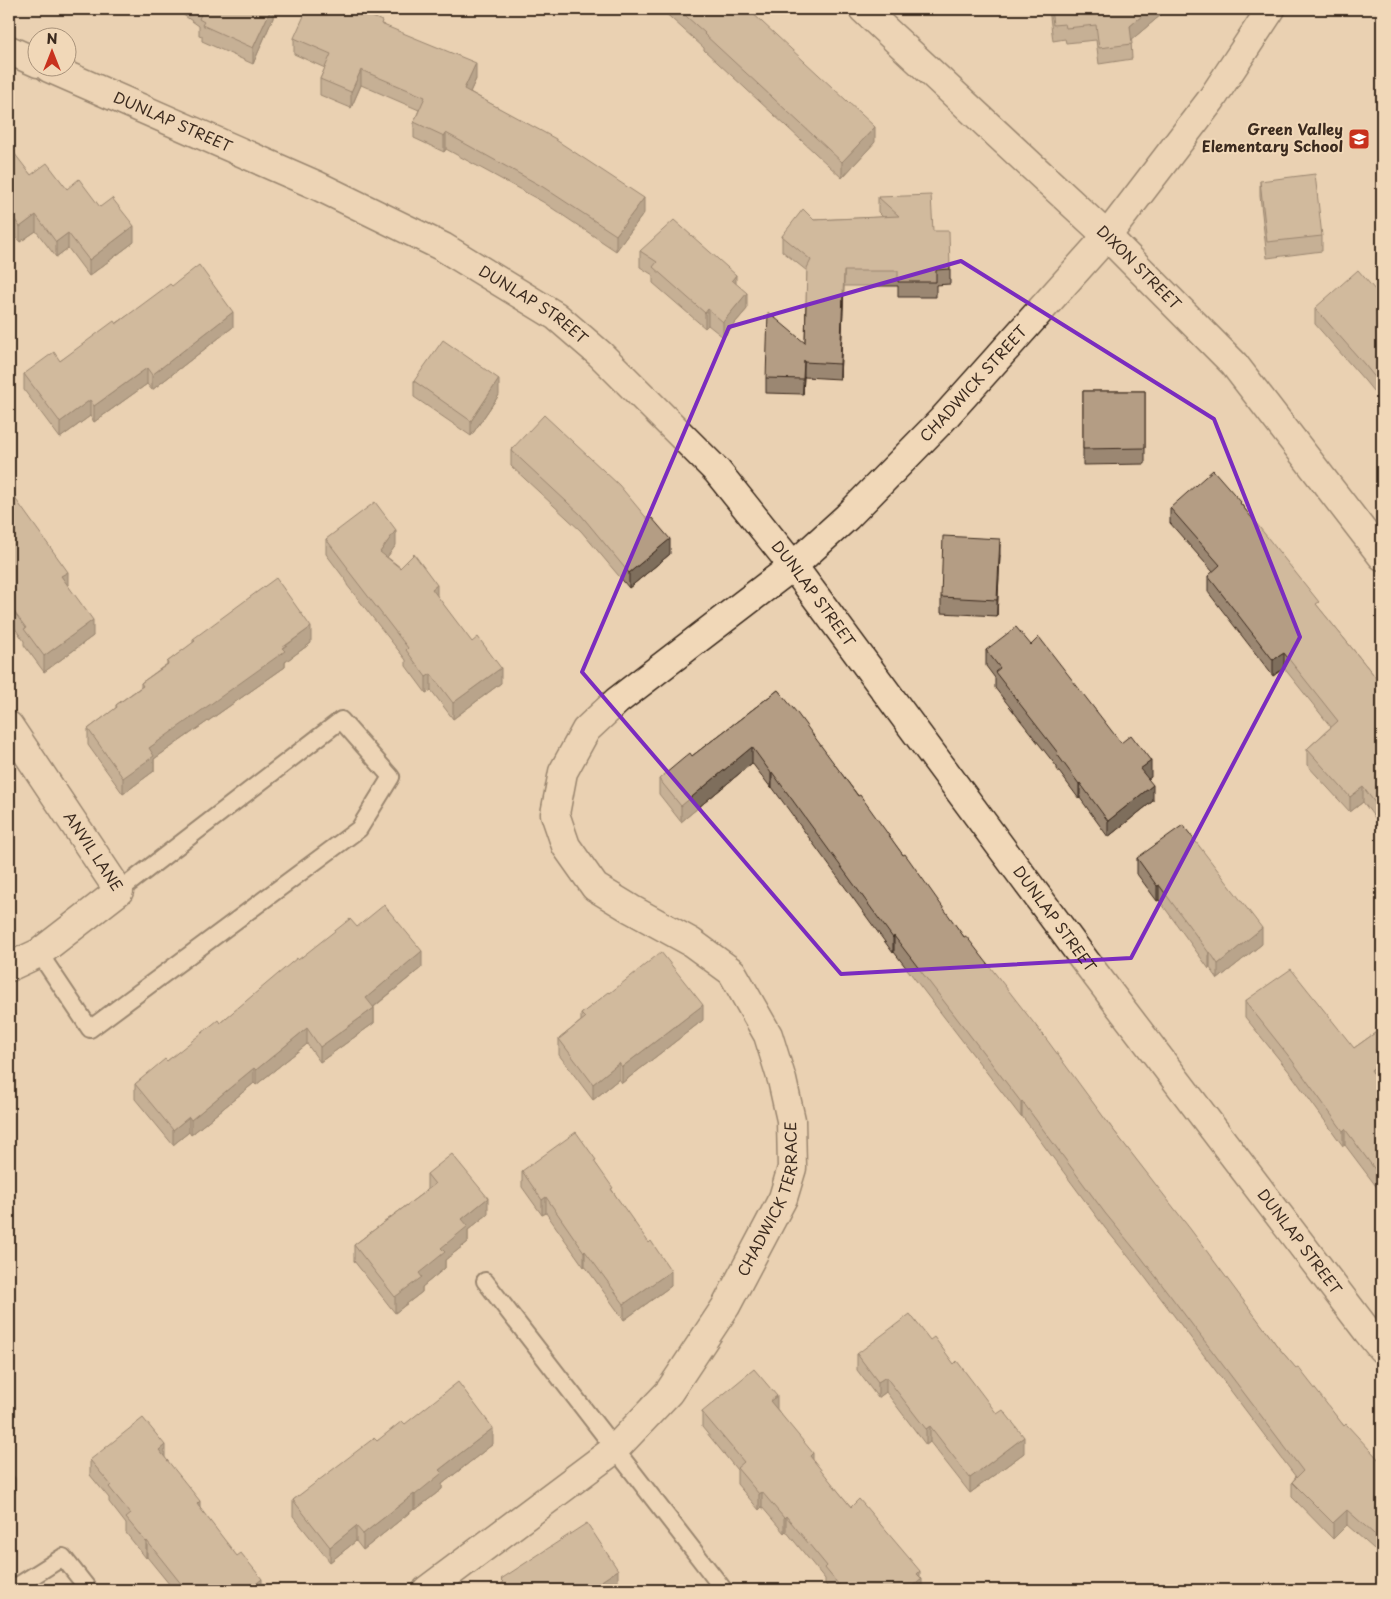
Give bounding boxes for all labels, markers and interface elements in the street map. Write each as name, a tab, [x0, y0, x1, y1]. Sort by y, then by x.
north arrow	[28, 28, 78, 78]
text: N	[46, 28, 58, 49]
street label: DUNLAP STREET	[110, 85, 237, 157]
place label: Green Valley Elementary School	[1202, 117, 1343, 157]
school or university icon: Green Valley Elementary School	[1347, 127, 1371, 151]
street label: DIXON STREET	[1092, 219, 1187, 315]
street label: DUNLAP STREET	[475, 259, 594, 349]
street label: CHADWICK STREET	[914, 319, 1032, 446]
street label: DUNLAP STREET	[767, 535, 862, 652]
street label: ANVIL LANE	[59, 806, 129, 895]
street label: DUNLAP STREET	[1008, 860, 1103, 977]
street label: CHADWICK TERRACE	[731, 1121, 803, 1280]
street label: DUNLAP STREET	[1253, 1183, 1349, 1299]

